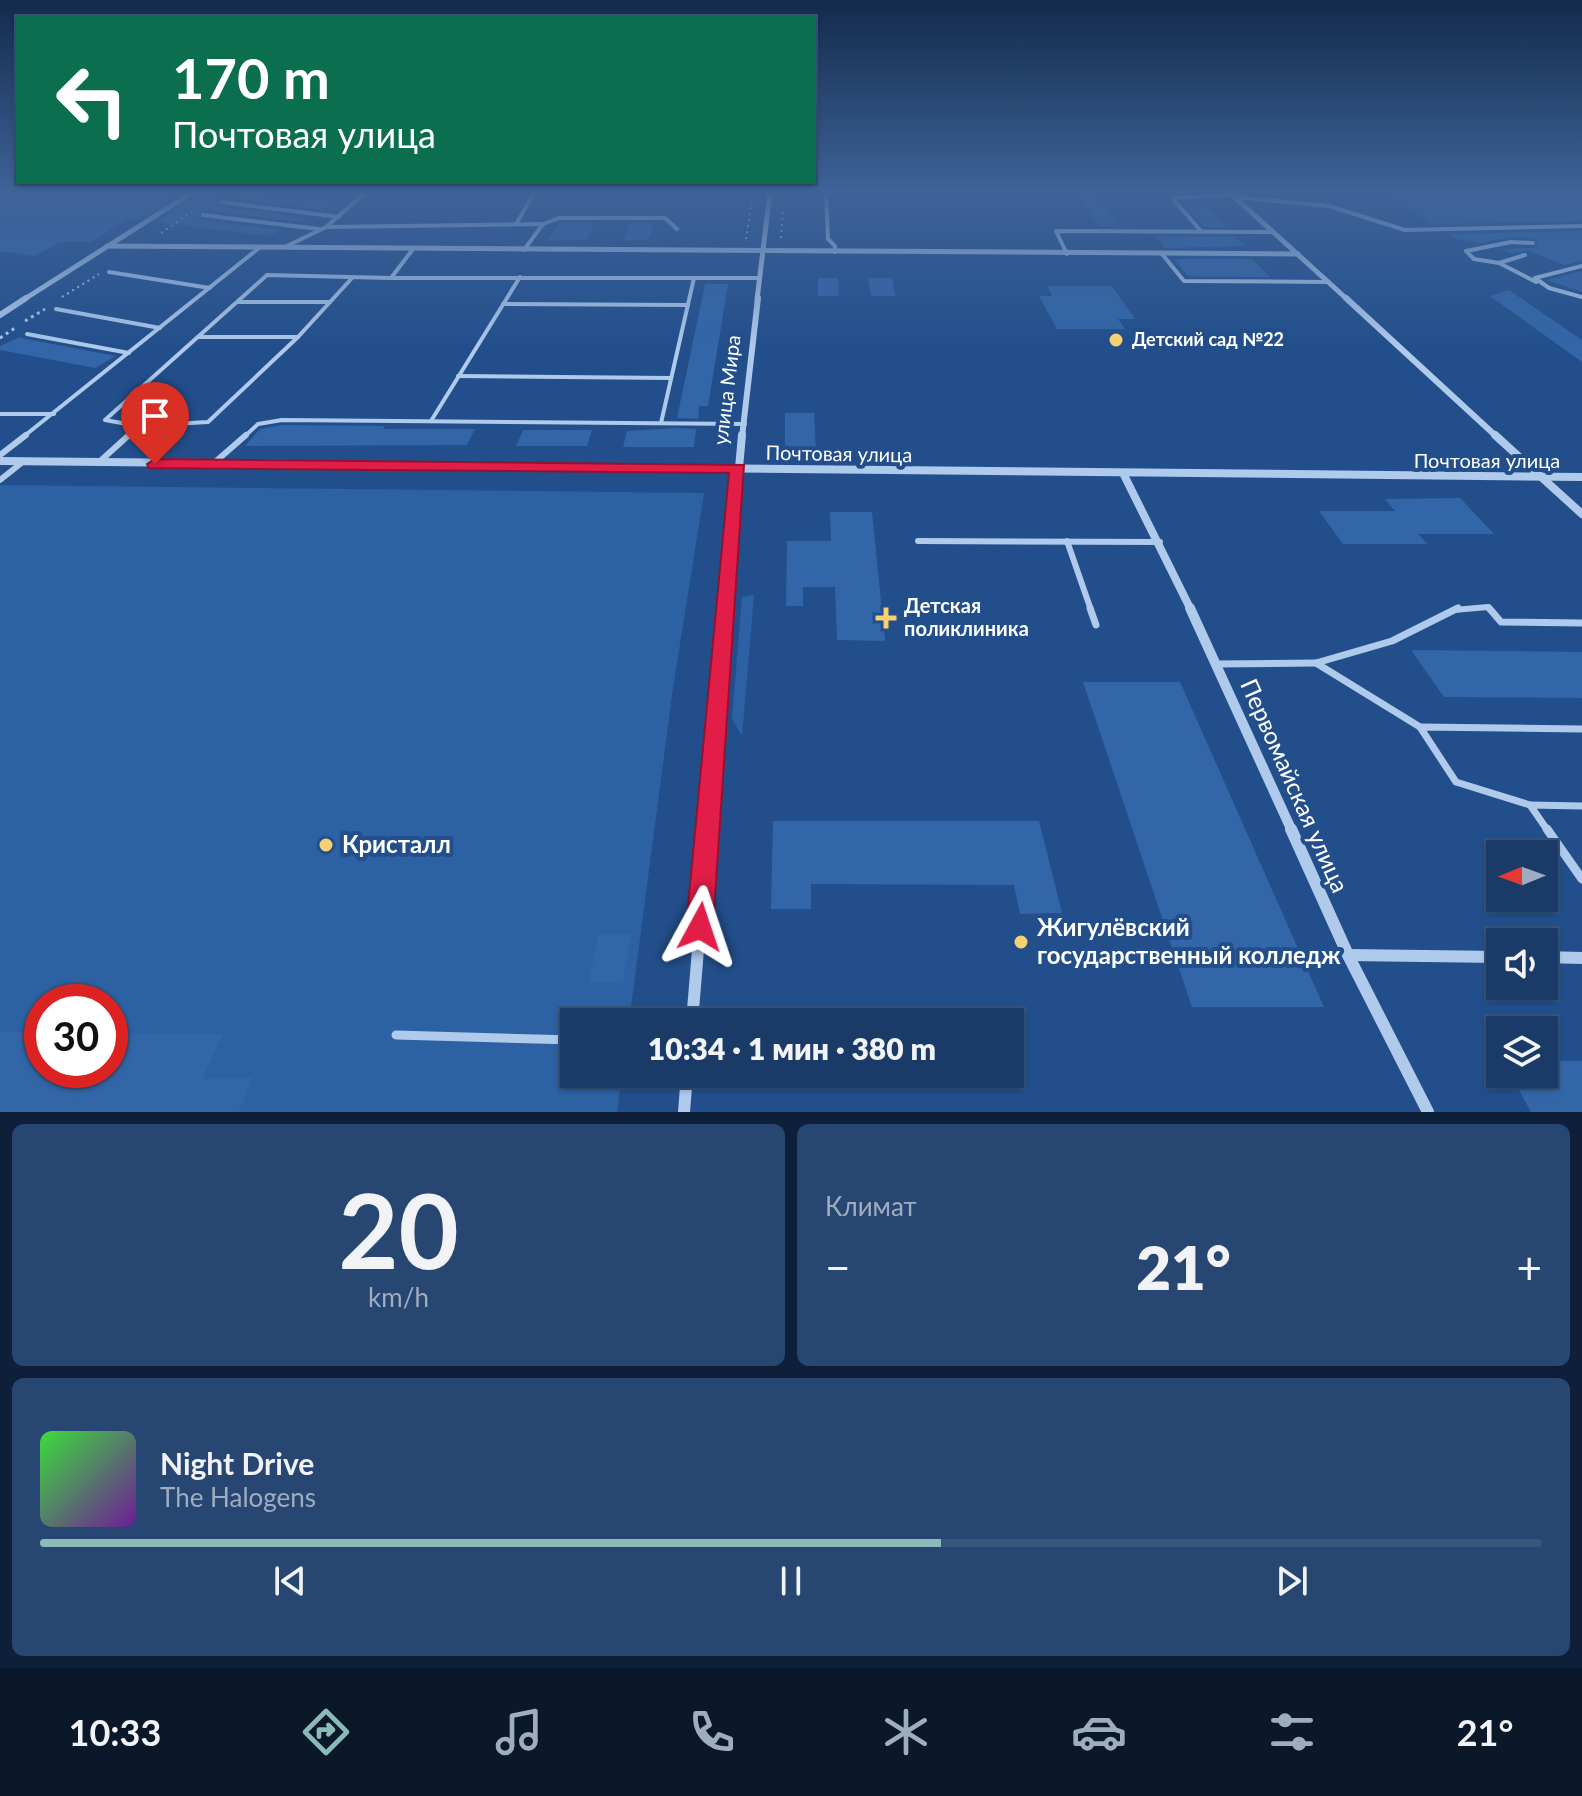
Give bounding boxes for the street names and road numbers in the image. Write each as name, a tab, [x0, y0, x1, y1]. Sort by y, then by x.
street label: улица Мира	[707, 333, 745, 446]
street label: Почтовая улица	[766, 440, 912, 466]
street label: Почтовая улица	[1414, 448, 1560, 472]
street label: Первомайская улица	[1235, 674, 1356, 897]

